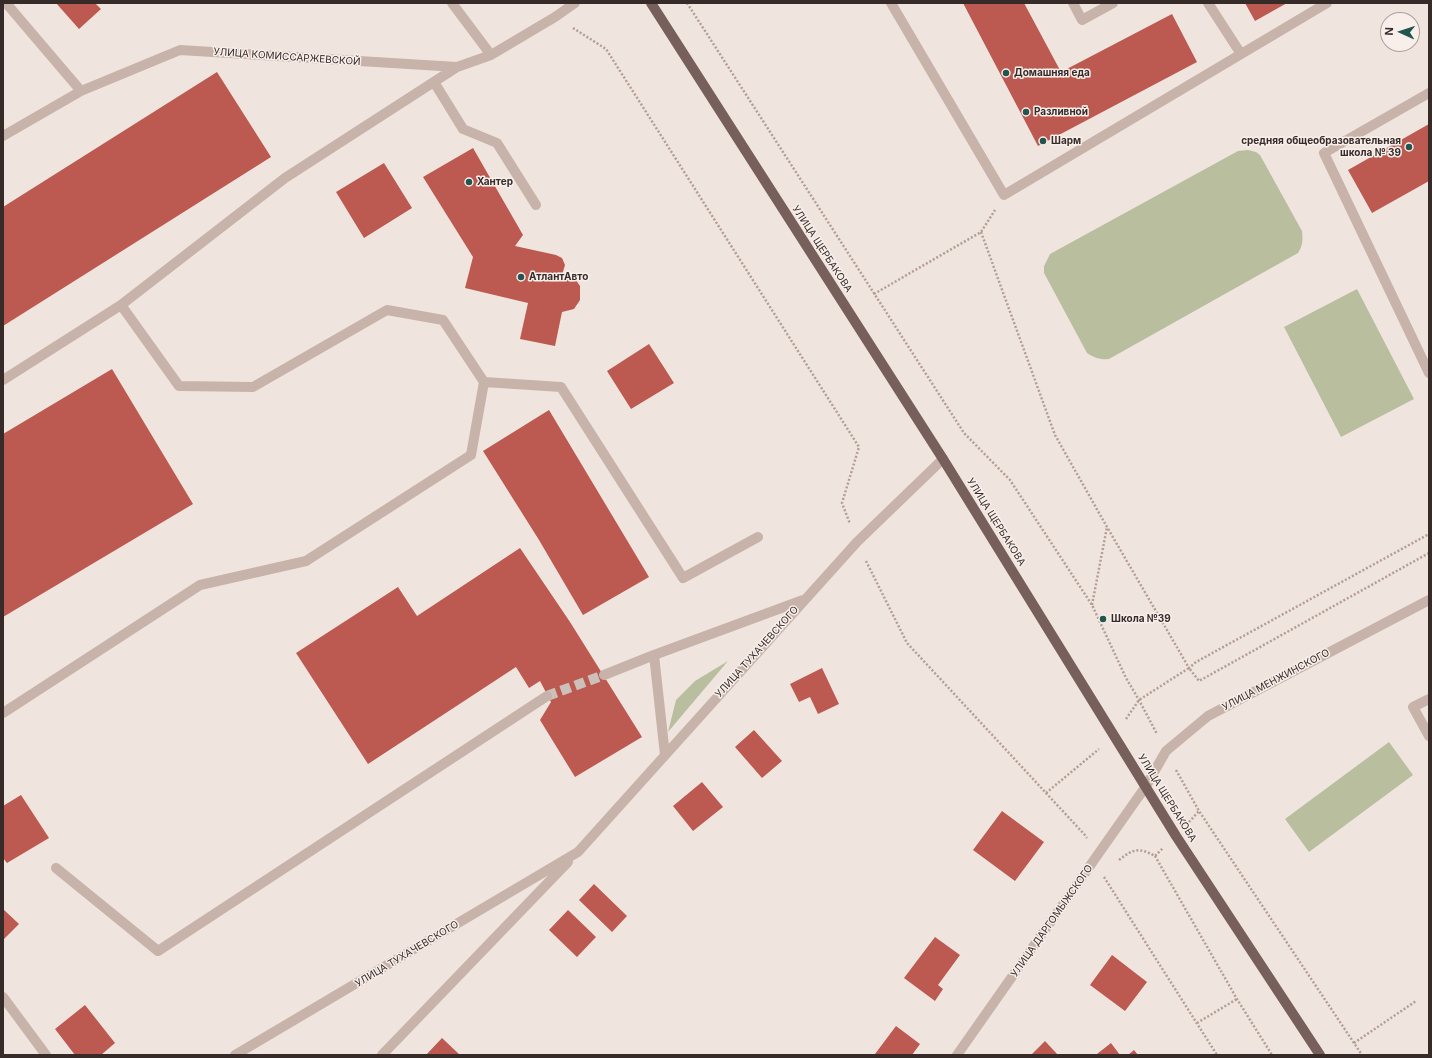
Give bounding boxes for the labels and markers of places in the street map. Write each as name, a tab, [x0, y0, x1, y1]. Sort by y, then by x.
place label: Домашняя еда	[1014, 67, 1090, 79]
marker: Домашняя еда	[1001, 68, 1011, 78]
place label: Разливной	[1034, 106, 1088, 118]
marker: Разливной	[1021, 107, 1031, 117]
place label: Шарм	[1051, 135, 1081, 147]
place label: средняя общеобразовательная школа № 39	[1241, 135, 1401, 158]
marker: Шарм	[1038, 136, 1048, 146]
marker: средняя общеобразовательная школа № 39	[1404, 142, 1414, 152]
place label: Хантер	[477, 176, 513, 188]
marker: Хантер	[464, 177, 474, 187]
place label: АтлантАвто	[529, 271, 588, 283]
marker: АтлантАвто	[516, 272, 526, 282]
place label: Школа №39	[1111, 613, 1171, 625]
marker: Школа №39	[1098, 614, 1108, 624]

